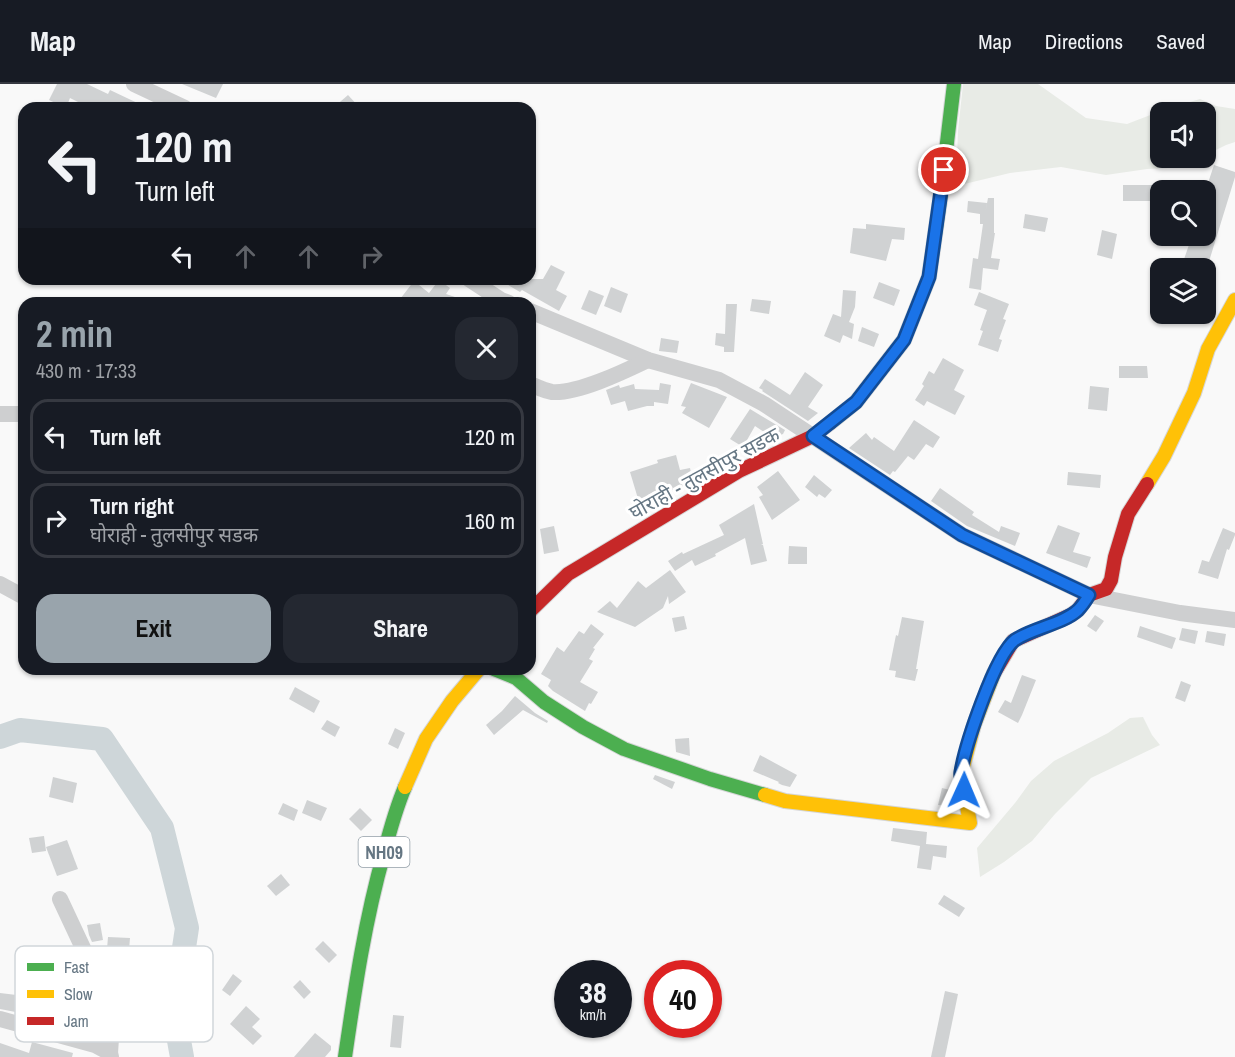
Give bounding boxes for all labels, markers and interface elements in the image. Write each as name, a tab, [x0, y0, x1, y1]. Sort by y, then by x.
text: Map	[30, 22, 76, 60]
text: Map	[978, 27, 1012, 56]
text: Directions	[1045, 27, 1123, 56]
text: Saved	[1156, 27, 1205, 56]
map controls	[1150, 102, 1216, 324]
button: sound	[1150, 102, 1216, 168]
text: 120 m	[135, 119, 233, 175]
icon: left	[36, 126, 114, 204]
pin	[918, 144, 969, 195]
icon: arrive	[927, 153, 960, 186]
text: Turn left	[135, 173, 214, 209]
button: search	[1150, 180, 1216, 246]
icon: left	[166, 240, 199, 273]
icon: ahead	[229, 240, 262, 273]
icon: ahead	[292, 240, 325, 273]
icon: right	[355, 240, 388, 273]
button: layers	[1150, 258, 1216, 324]
text: 2 min	[36, 310, 113, 358]
button: close	[455, 317, 518, 380]
text: 430 m · 17:33	[36, 357, 136, 384]
icon: left	[39, 420, 72, 453]
street label: घोराही - तुलसीपुर सडक	[624, 420, 785, 526]
text: Turn left	[90, 422, 161, 452]
text: 120 m	[465, 422, 515, 452]
text: Turn right	[90, 491, 174, 521]
icon: right	[39, 504, 72, 537]
text: 160 m	[465, 506, 515, 536]
text: घोराही - तुलसीपुर सडक	[90, 521, 258, 548]
button: Exit	[36, 594, 271, 663]
button: Share	[283, 594, 518, 663]
position arrow	[932, 758, 996, 822]
road number: NH09	[358, 837, 410, 867]
legend	[15, 946, 213, 1042]
text: Fast	[64, 956, 89, 978]
speed limit sign: 40	[644, 960, 722, 1038]
text: 38	[579, 972, 607, 1012]
text: Slow	[64, 983, 93, 1005]
text: km/h	[580, 1004, 606, 1025]
text: Jam	[64, 1010, 89, 1032]

